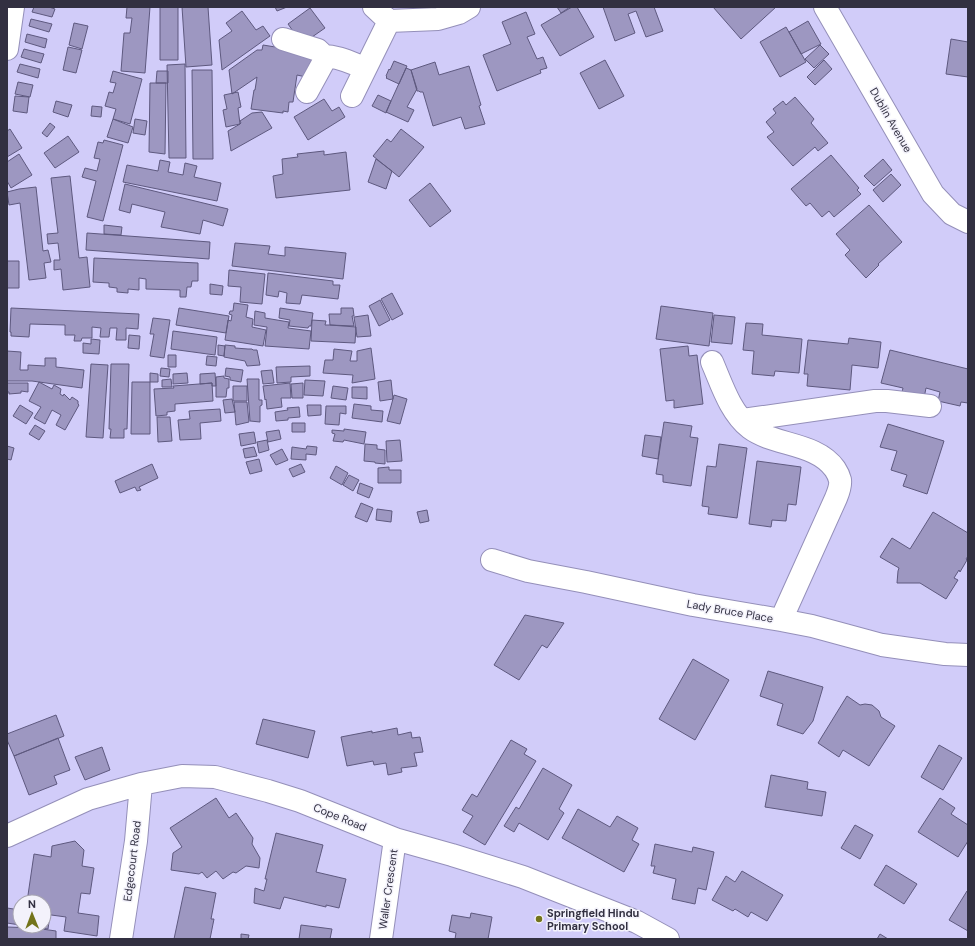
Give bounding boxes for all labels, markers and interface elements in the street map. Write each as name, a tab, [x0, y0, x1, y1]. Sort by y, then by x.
street label: Dublin Avenue	[867, 85, 915, 155]
street label: Lady Bruce Place	[686, 597, 774, 625]
street label: Cope Road	[311, 800, 369, 834]
street label: Edgecourt Road	[120, 820, 144, 902]
street label: Waller Crescent	[375, 848, 401, 930]
north arrow	[12, 894, 52, 934]
text: N	[28, 897, 36, 911]
place label: Springfield Hindu Primary School	[547, 906, 640, 933]
marker: Springfield Hindu Primary School	[534, 914, 544, 924]

